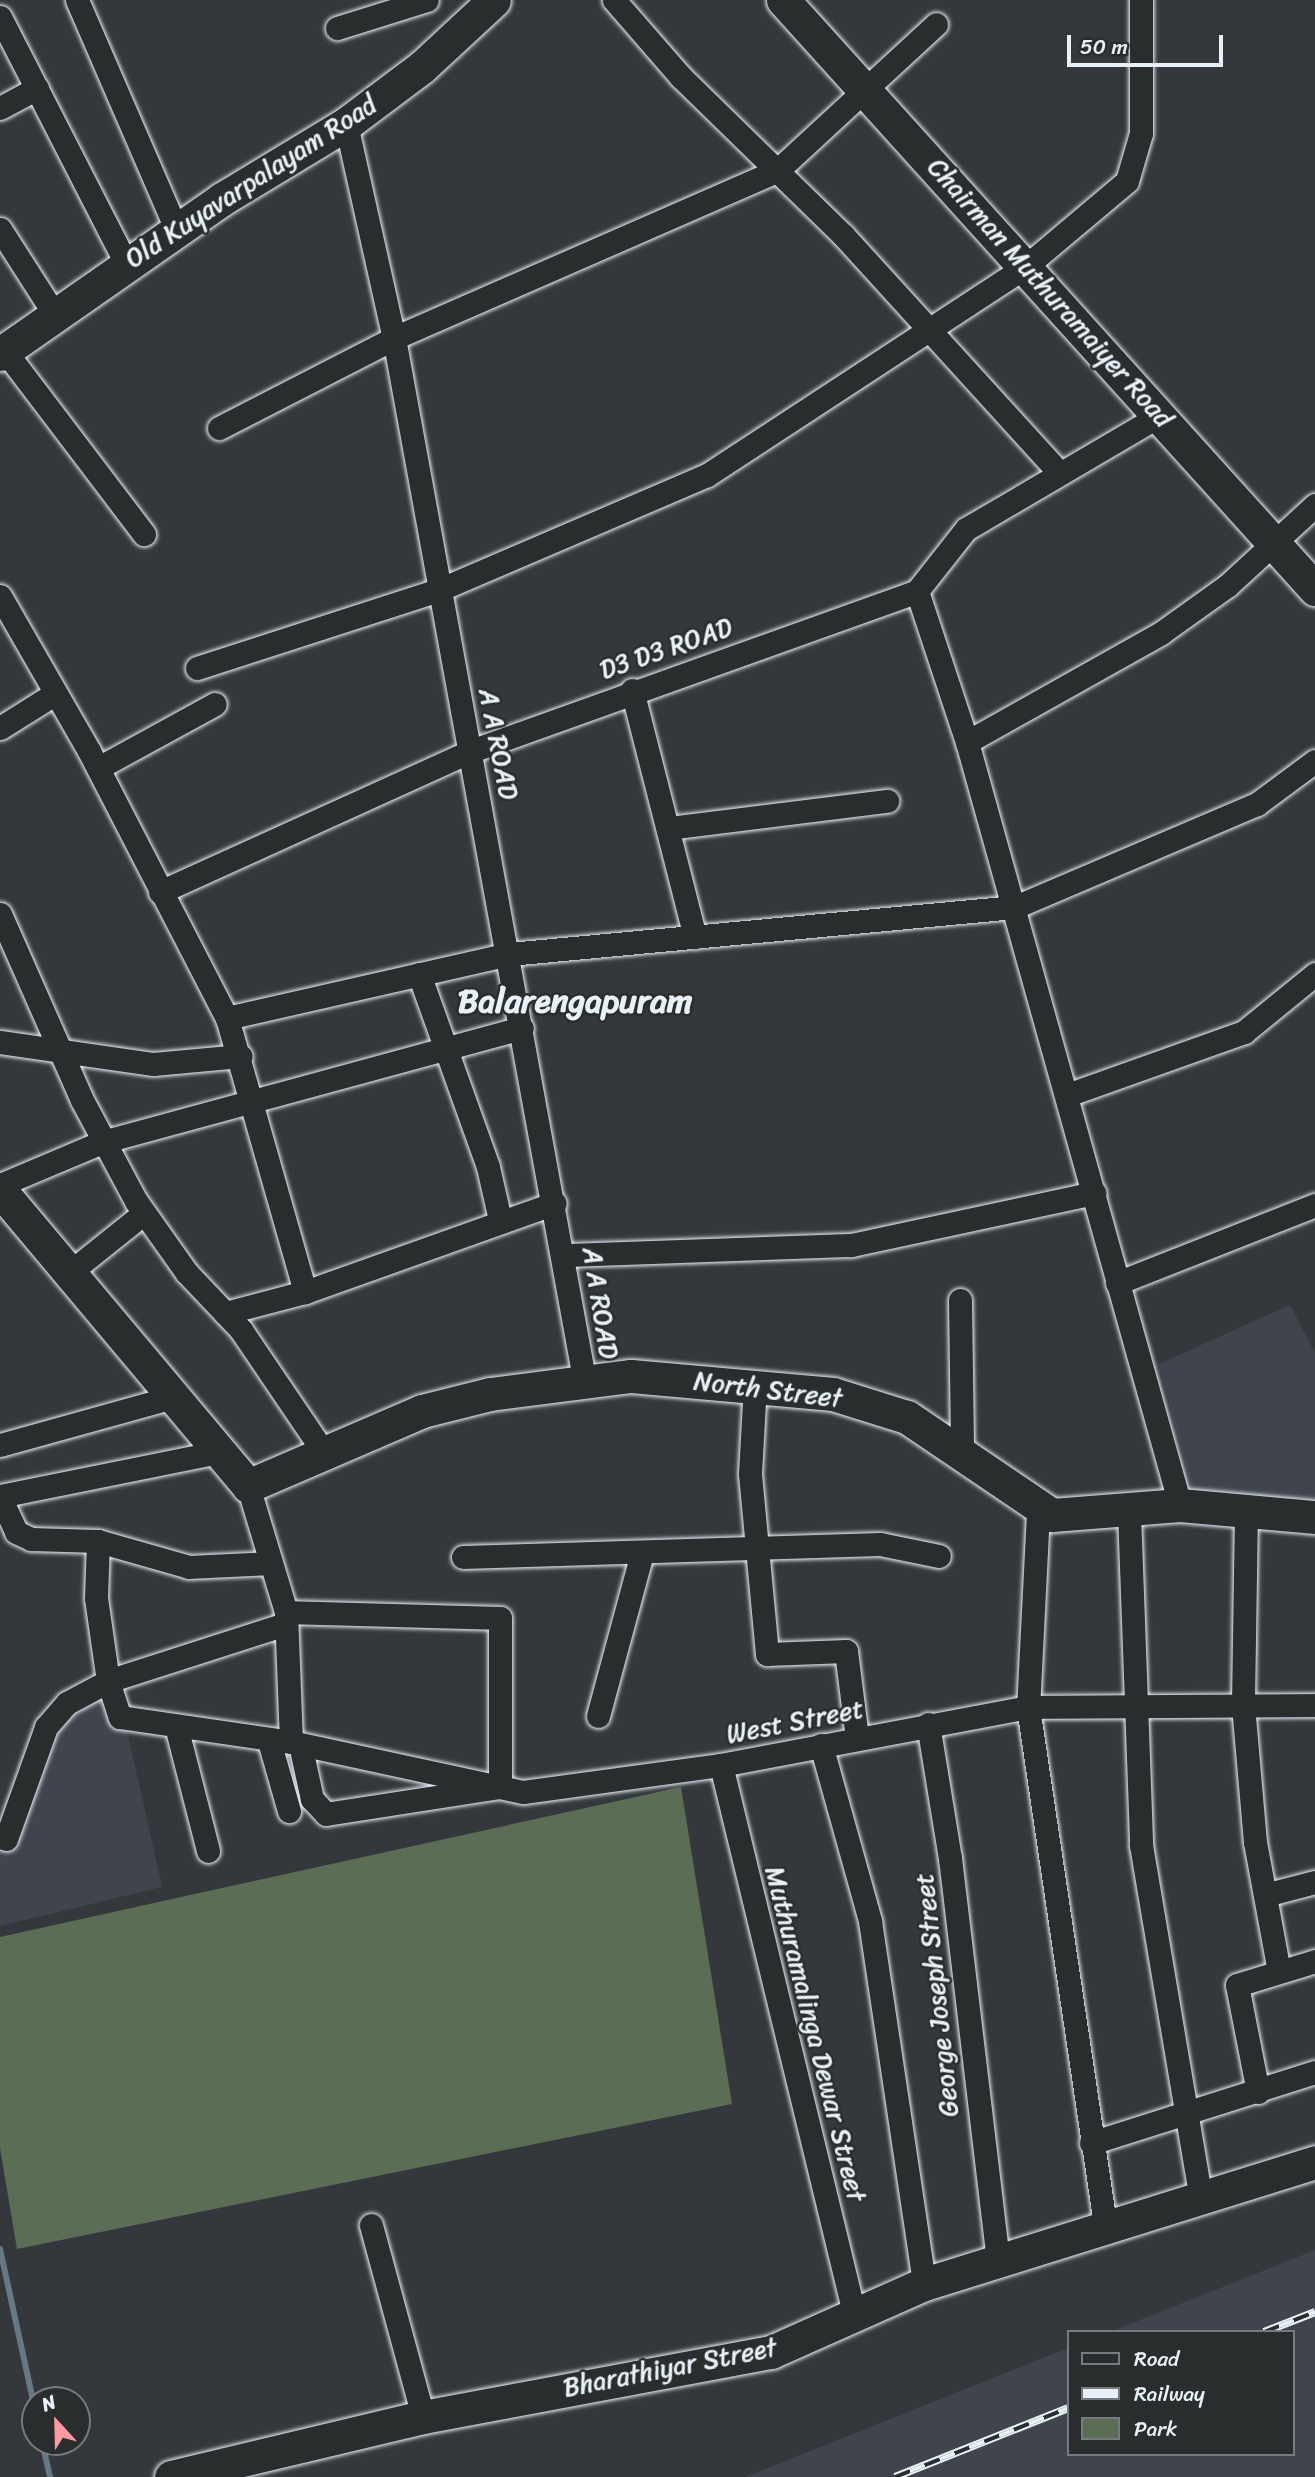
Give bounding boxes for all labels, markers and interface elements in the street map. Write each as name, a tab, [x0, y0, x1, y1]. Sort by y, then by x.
scale bar	[1070, 21, 1226, 65]
text: 50 m	[1080, 28, 1128, 66]
street label: Old Kuyavarpalayam Road	[120, 89, 382, 275]
street label: Chairman Muthuramaiyer Road	[921, 152, 1179, 434]
street label: D3 D3 ROAD	[596, 612, 736, 686]
street label: A A ROAD	[472, 686, 524, 802]
district label: Balarengapuram	[458, 982, 692, 1022]
street label: A A ROAD	[576, 1245, 624, 1361]
street label: North Street	[692, 1365, 844, 1415]
street label: West Street	[724, 1693, 866, 1751]
street label: Muthuramalinga Dewar Street	[758, 1863, 872, 2205]
street label: George Joseph Street	[909, 1871, 965, 2119]
legend	[1066, 2330, 1294, 2456]
street label: Bharathiyar Street	[560, 2332, 780, 2404]
text: Road	[1134, 2340, 1179, 2378]
text: Railway	[1134, 2375, 1205, 2413]
text: N	[36, 2385, 61, 2421]
north arrow	[21, 2386, 91, 2456]
text: Park	[1134, 2410, 1177, 2448]

